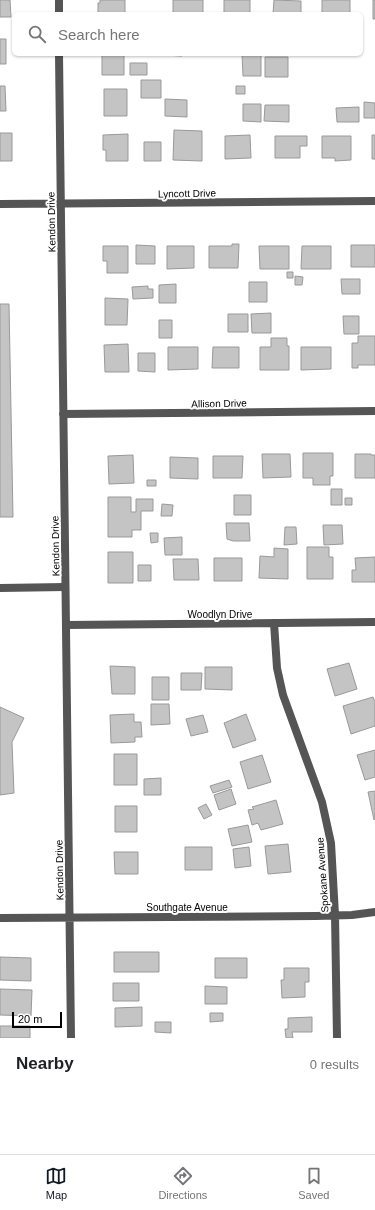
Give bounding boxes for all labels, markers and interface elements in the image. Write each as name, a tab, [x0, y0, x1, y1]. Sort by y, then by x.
search box	[12, 12, 363, 56]
icon: search	[26, 23, 48, 45]
text: Search here	[58, 26, 140, 43]
street label: Lyncott Drive	[158, 187, 217, 200]
street label: Kendon Drive	[45, 191, 58, 252]
street label: Allison Drive	[191, 398, 247, 409]
street label: Kendon Drive	[49, 515, 62, 576]
street label: Woodlyn Drive	[188, 609, 253, 620]
street label: Spokane Avenue	[314, 837, 331, 913]
street label: Kendon Drive	[53, 839, 66, 900]
street label: Southgate Avenue	[146, 902, 228, 913]
scale bar	[12, 1010, 62, 1029]
text: 20 m	[18, 1013, 42, 1025]
text: Nearby	[16, 1054, 74, 1073]
text: 0 results	[310, 1057, 359, 1072]
tab: Map	[45, 1165, 67, 1201]
tab: Directions	[158, 1165, 207, 1201]
tab: Saved	[298, 1165, 329, 1201]

